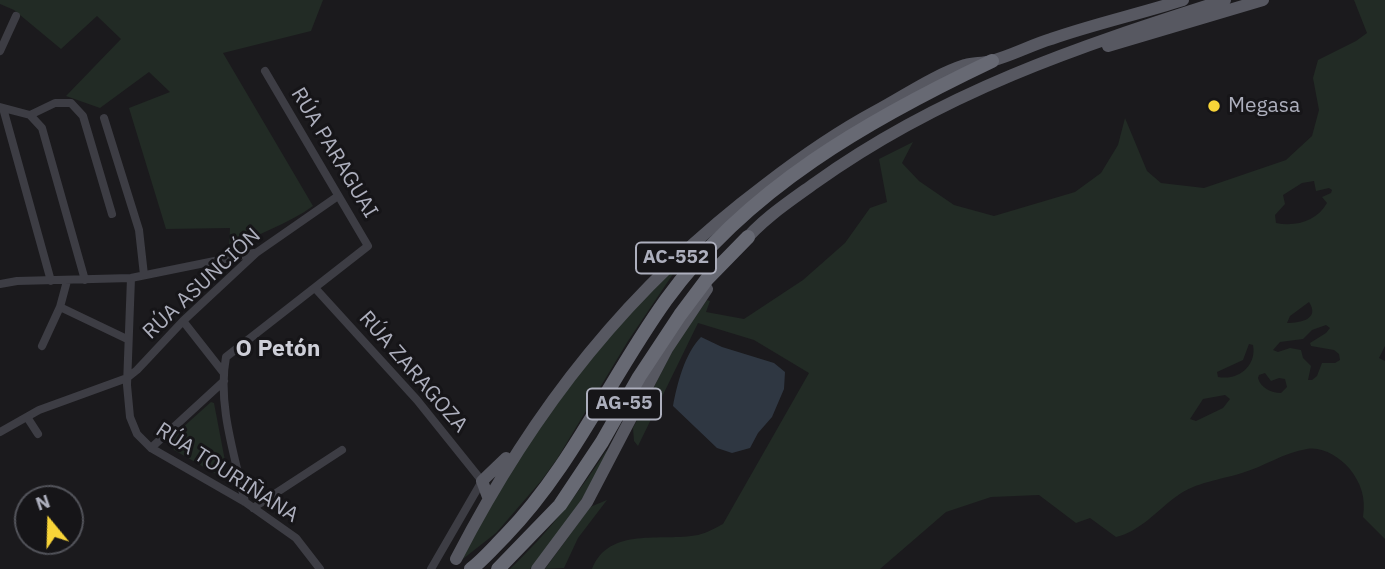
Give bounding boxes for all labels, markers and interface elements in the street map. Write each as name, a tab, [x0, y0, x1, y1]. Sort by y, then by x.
street label: RÚA PARAGUAI	[285, 83, 383, 223]
place label: Megasa	[1228, 93, 1300, 119]
marker: Megasa	[1206, 98, 1222, 114]
street label: RÚA ASUNCIÓN	[138, 223, 266, 345]
road number: AC-552	[636, 242, 716, 274]
street label: RÚA ZARAGOZA	[353, 306, 473, 438]
district label: O Petón	[236, 335, 320, 363]
road number: AG-55	[587, 388, 661, 420]
street label: RÚA TOURIÑANA	[151, 418, 303, 528]
north arrow	[14, 485, 84, 555]
text: N	[32, 488, 53, 516]

